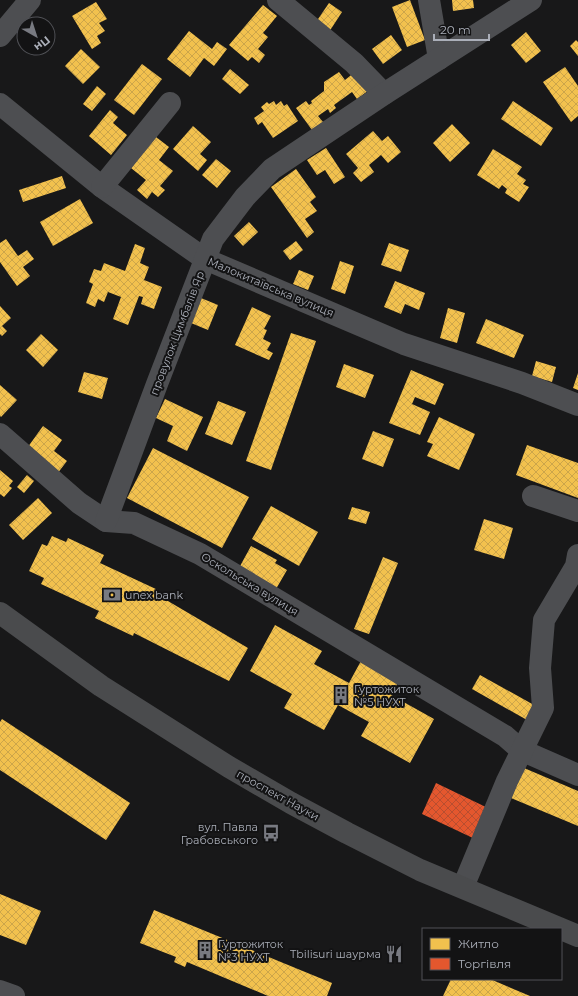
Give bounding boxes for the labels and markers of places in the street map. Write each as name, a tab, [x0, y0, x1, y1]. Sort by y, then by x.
bank icon: unex bank	[102, 585, 122, 605]
place label: unex bank	[125, 588, 183, 602]
place label: Гуртожиток №5 НУХТ	[354, 682, 420, 709]
building icon: Гуртожиток №5 НУХТ	[331, 685, 351, 705]
place label: вул. Павла Грабовського	[181, 820, 258, 847]
bus stop icon: вул. Павла Грабовського	[261, 823, 281, 843]
place label: Гуртожиток №3 НУХТ	[218, 937, 284, 964]
building icon: Гуртожиток №3 НУХТ	[195, 940, 215, 960]
restaurant icon: Tbilisuri шаурма	[384, 944, 404, 964]
place label: Tbilisuri шаурма	[290, 947, 381, 961]

